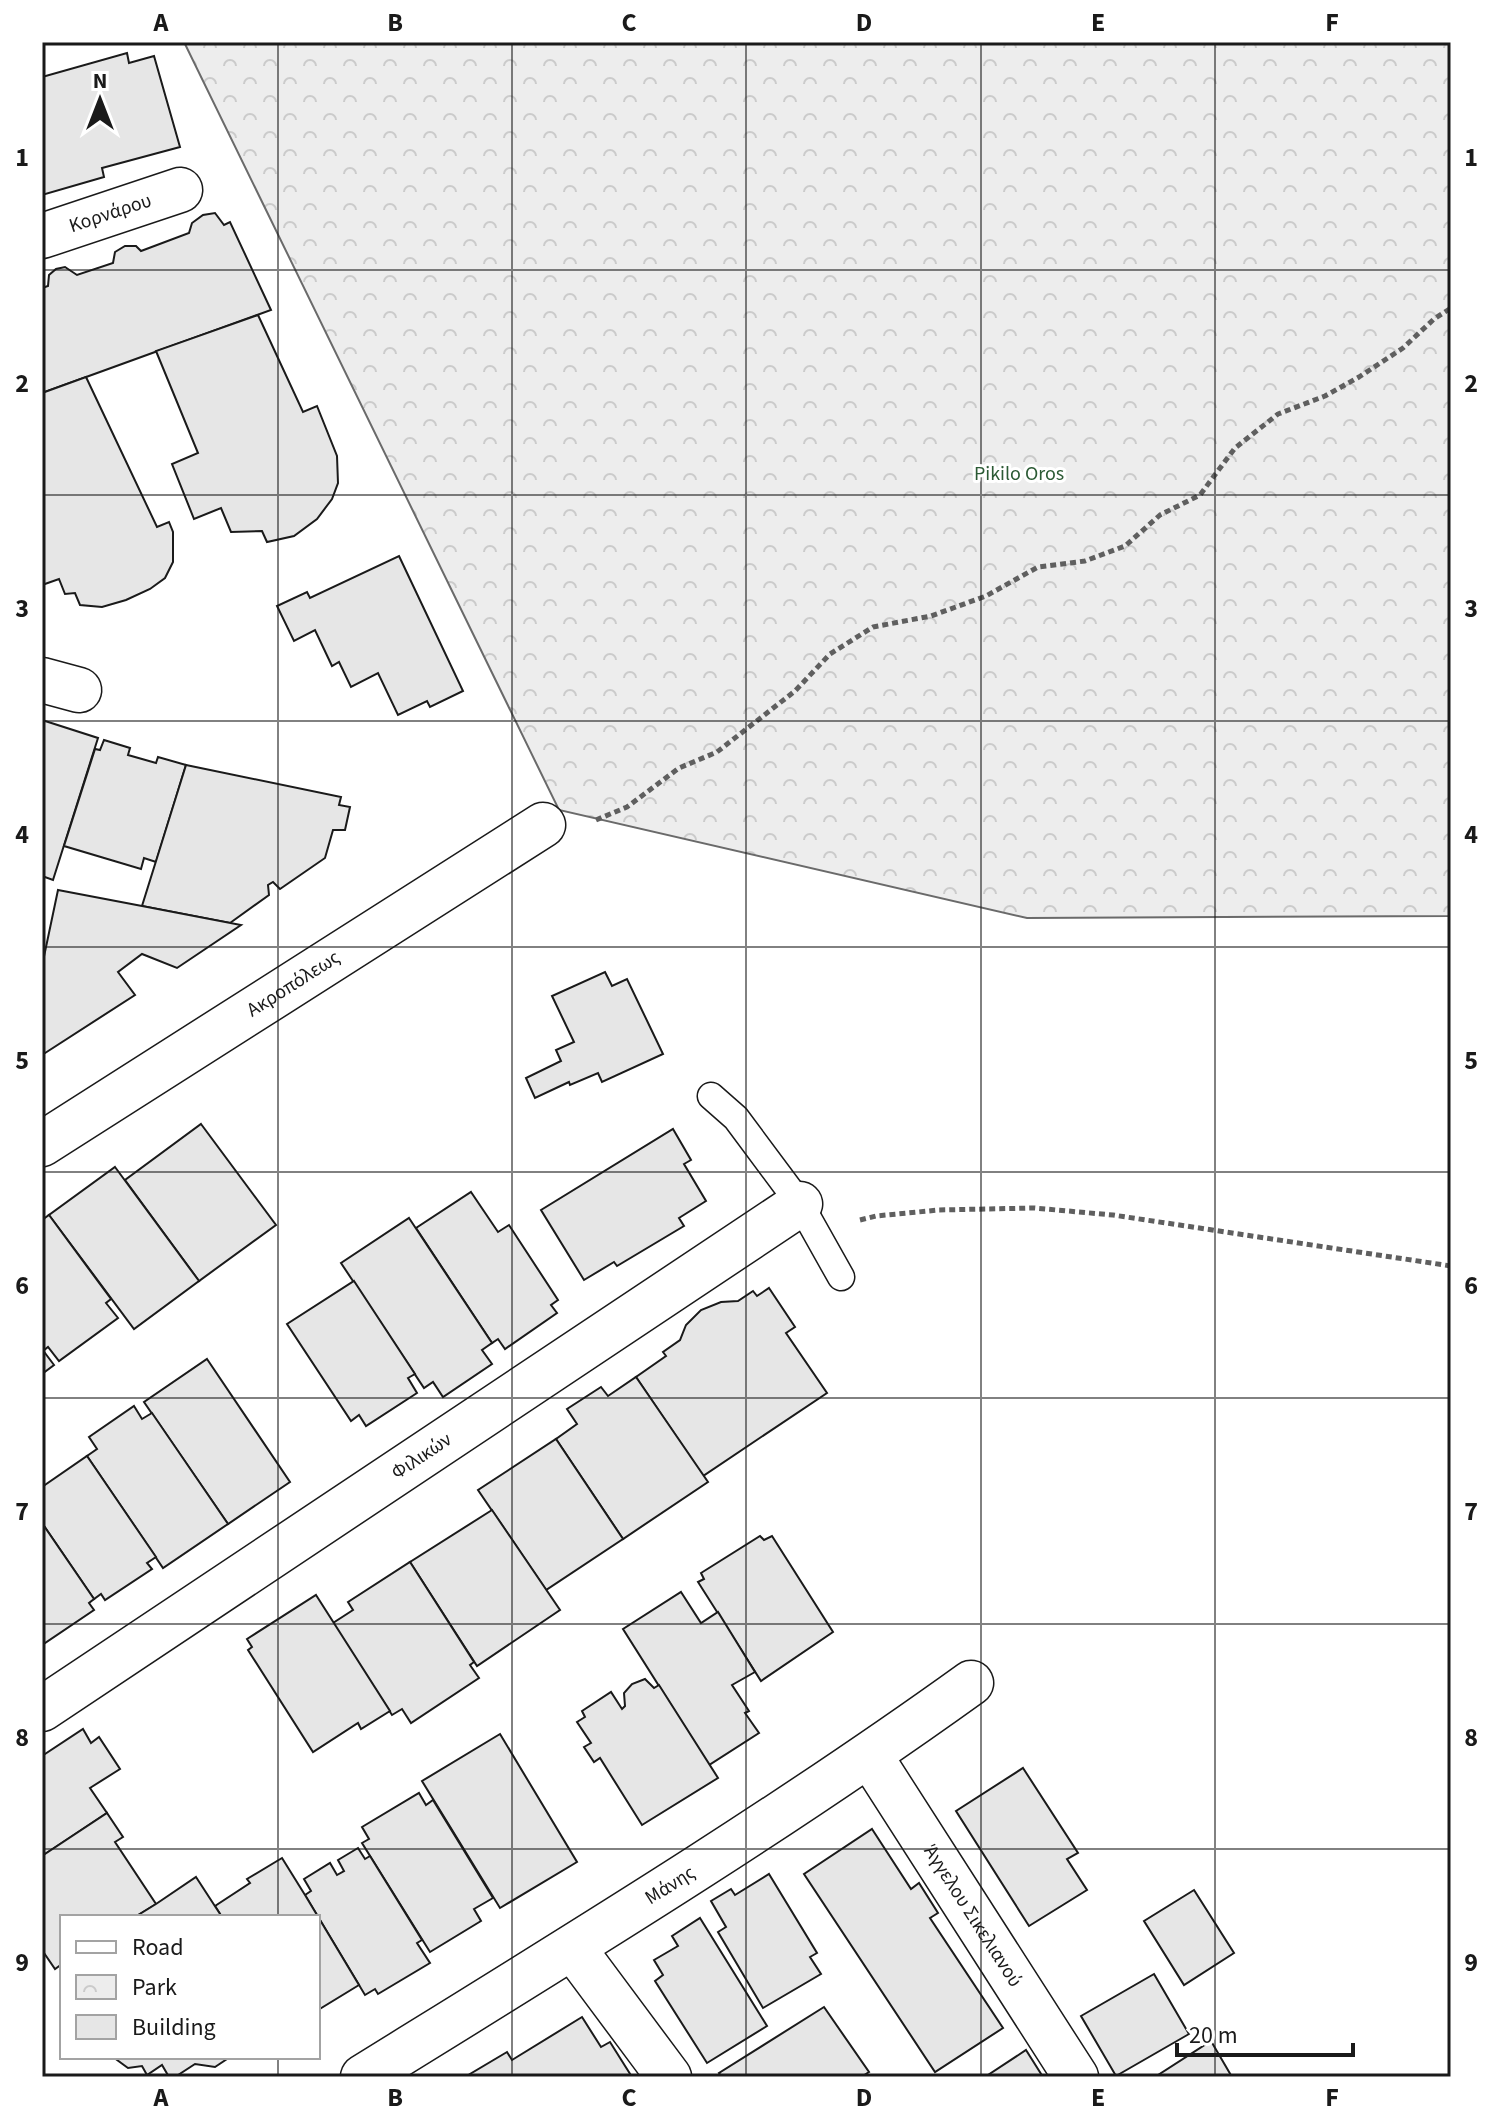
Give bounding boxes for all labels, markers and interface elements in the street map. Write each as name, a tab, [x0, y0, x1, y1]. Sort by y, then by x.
text: A	[153, 4, 170, 41]
text: B	[387, 4, 403, 41]
text: C	[621, 4, 637, 41]
text: D	[856, 4, 872, 41]
text: E	[1091, 4, 1105, 41]
text: F	[1325, 4, 1339, 41]
north arrow	[60, 60, 140, 140]
text: N	[93, 65, 107, 97]
text: 1	[15, 139, 29, 176]
text: 1	[1464, 139, 1478, 176]
street label: Κορνάρου	[65, 186, 155, 240]
text: 2	[15, 365, 29, 402]
text: 2	[1464, 365, 1478, 402]
park label: Pikilo Oros	[974, 460, 1064, 488]
text: 3	[15, 590, 29, 627]
text: 3	[1464, 590, 1478, 627]
text: 4	[15, 816, 29, 853]
text: 4	[1464, 816, 1478, 853]
street label: Ακροπόλεως	[241, 944, 346, 1024]
text: 5	[15, 1042, 29, 1079]
text: 5	[1464, 1042, 1478, 1079]
text: 6	[15, 1267, 29, 1304]
text: 6	[1464, 1267, 1478, 1304]
street label: Φιλικών	[386, 1426, 458, 1486]
text: 7	[15, 1493, 29, 1530]
text: 7	[1464, 1493, 1478, 1530]
text: 8	[15, 1719, 29, 1756]
text: 8	[1464, 1719, 1478, 1756]
street label: Άγγελου Σικελιανού	[916, 1839, 1029, 1993]
street label: Μάνης	[640, 1859, 701, 1912]
legend	[60, 1915, 320, 2059]
text: Road	[132, 1930, 184, 1965]
text: 9	[15, 1944, 29, 1981]
text: 9	[1464, 1944, 1478, 1981]
text: Park	[132, 1970, 177, 2005]
scale bar	[1177, 2007, 1353, 2057]
text: Building	[132, 2010, 216, 2045]
text: 20 m	[1189, 2018, 1238, 2053]
text: A	[153, 2079, 170, 2116]
text: B	[387, 2079, 403, 2116]
text: C	[621, 2079, 637, 2116]
text: D	[856, 2079, 872, 2116]
text: E	[1091, 2079, 1105, 2116]
text: F	[1325, 2079, 1339, 2116]

